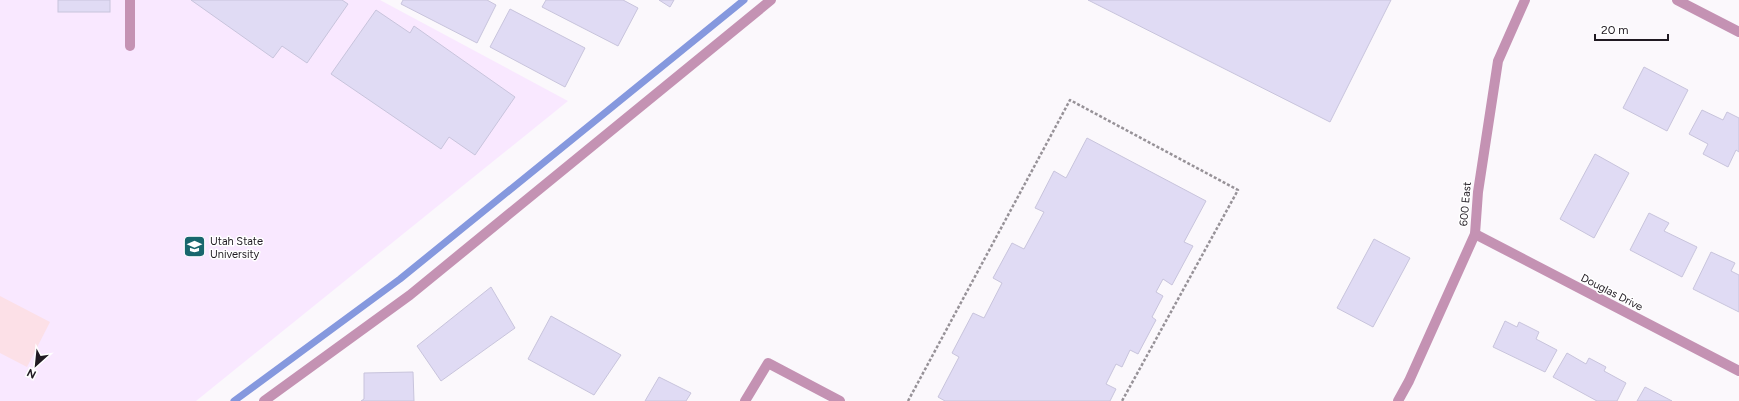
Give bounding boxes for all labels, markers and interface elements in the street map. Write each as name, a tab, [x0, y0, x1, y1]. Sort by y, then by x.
scale bar	[1595, 16, 1668, 42]
text: 20 m	[1601, 23, 1629, 37]
street label: 600 East	[1457, 181, 1474, 227]
school or university icon: Utah State University	[181, 234, 207, 260]
place label: Utah State University	[210, 235, 263, 261]
street label: Douglas Drive	[1579, 271, 1645, 314]
north arrow	[16, 345, 56, 385]
text: N	[25, 366, 38, 381]

